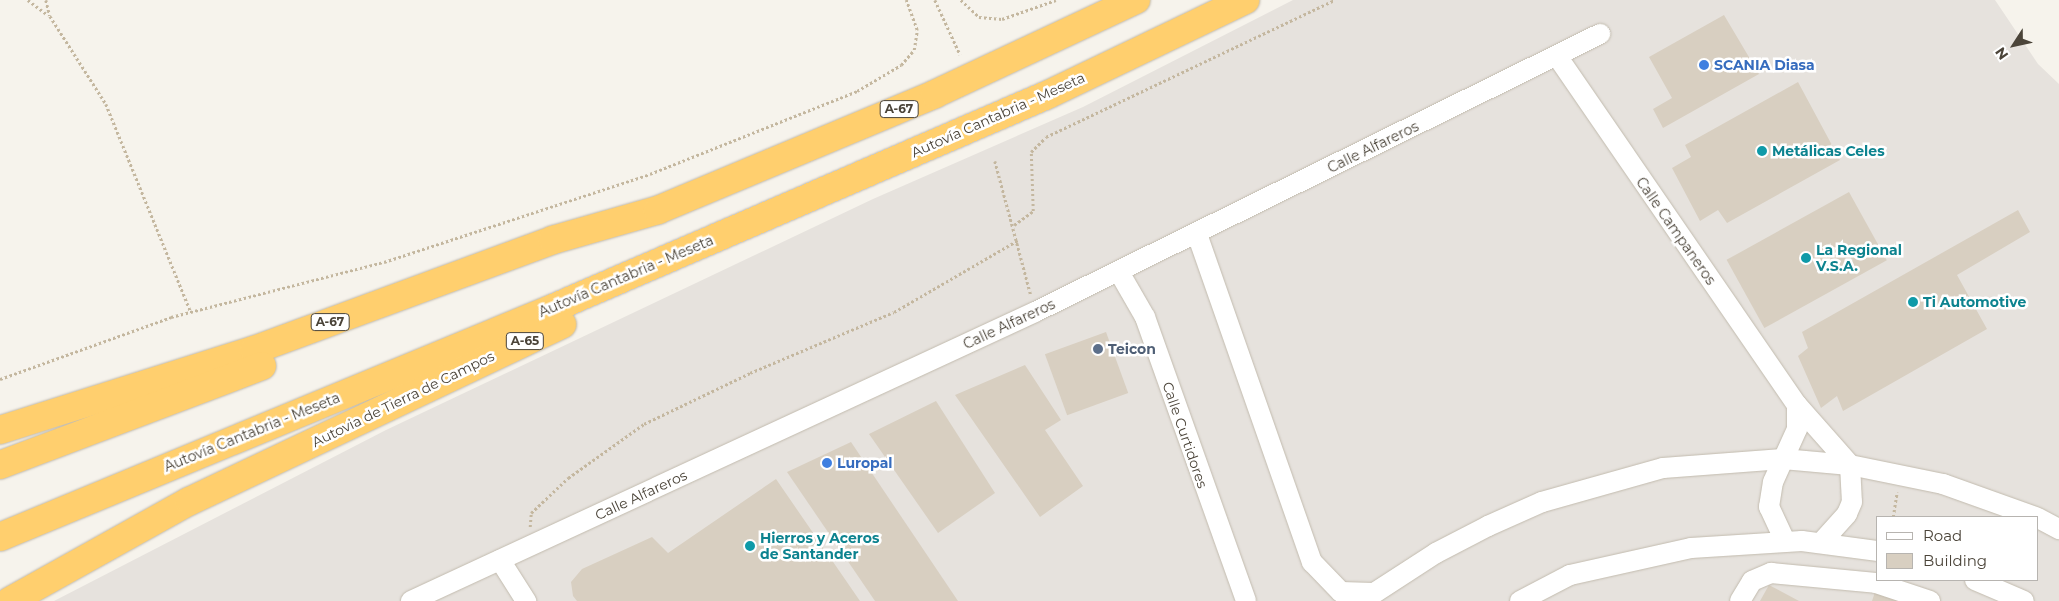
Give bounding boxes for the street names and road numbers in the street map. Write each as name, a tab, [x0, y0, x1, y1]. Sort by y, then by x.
street label: Autovía Cantabria - Meseta	[909, 69, 1087, 161]
road number: A-67	[879, 100, 919, 118]
street label: Calle Alfareros	[1325, 118, 1421, 176]
street label: Calle Campaneros	[1633, 174, 1719, 288]
street label: Autovía Cantabria - Meseta	[536, 231, 716, 321]
street label: Calle Alfareros	[960, 295, 1058, 353]
road number: A-67	[310, 313, 350, 332]
road number: A-65	[505, 332, 545, 351]
street label: Autovia de Tierra de Campos	[309, 347, 497, 451]
street label: Calle Curtidores	[1159, 380, 1211, 490]
street label: Autovía Cantabria - Meseta	[162, 389, 342, 475]
street label: Calle Alfareros	[592, 466, 690, 524]

